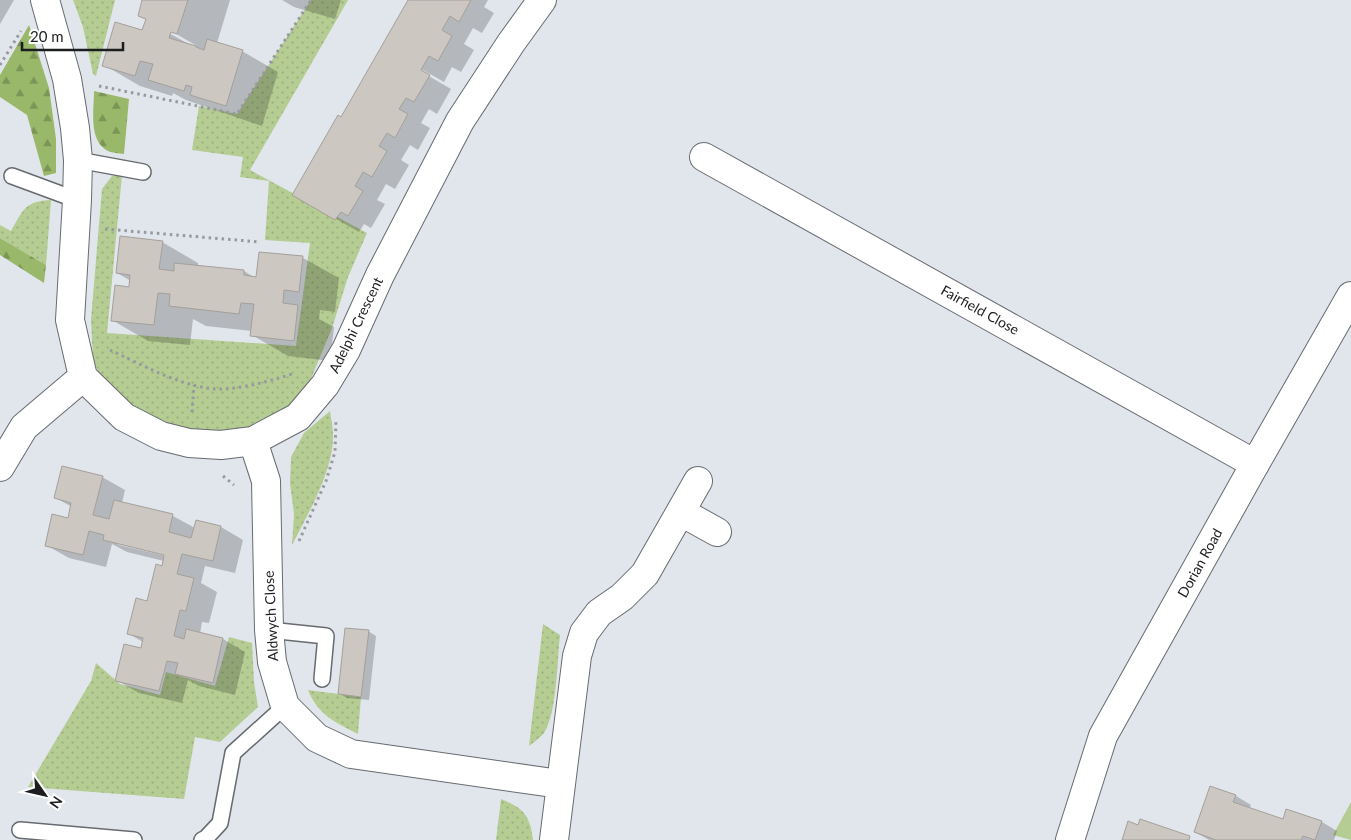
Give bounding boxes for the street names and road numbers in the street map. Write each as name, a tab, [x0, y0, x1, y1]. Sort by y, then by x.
street label: Adelphi Crescent	[325, 274, 386, 376]
street label: Fairfield Close	[938, 281, 1022, 338]
street label: Dorian Road	[1174, 525, 1226, 600]
street label: Aldwych Close	[260, 570, 281, 662]

